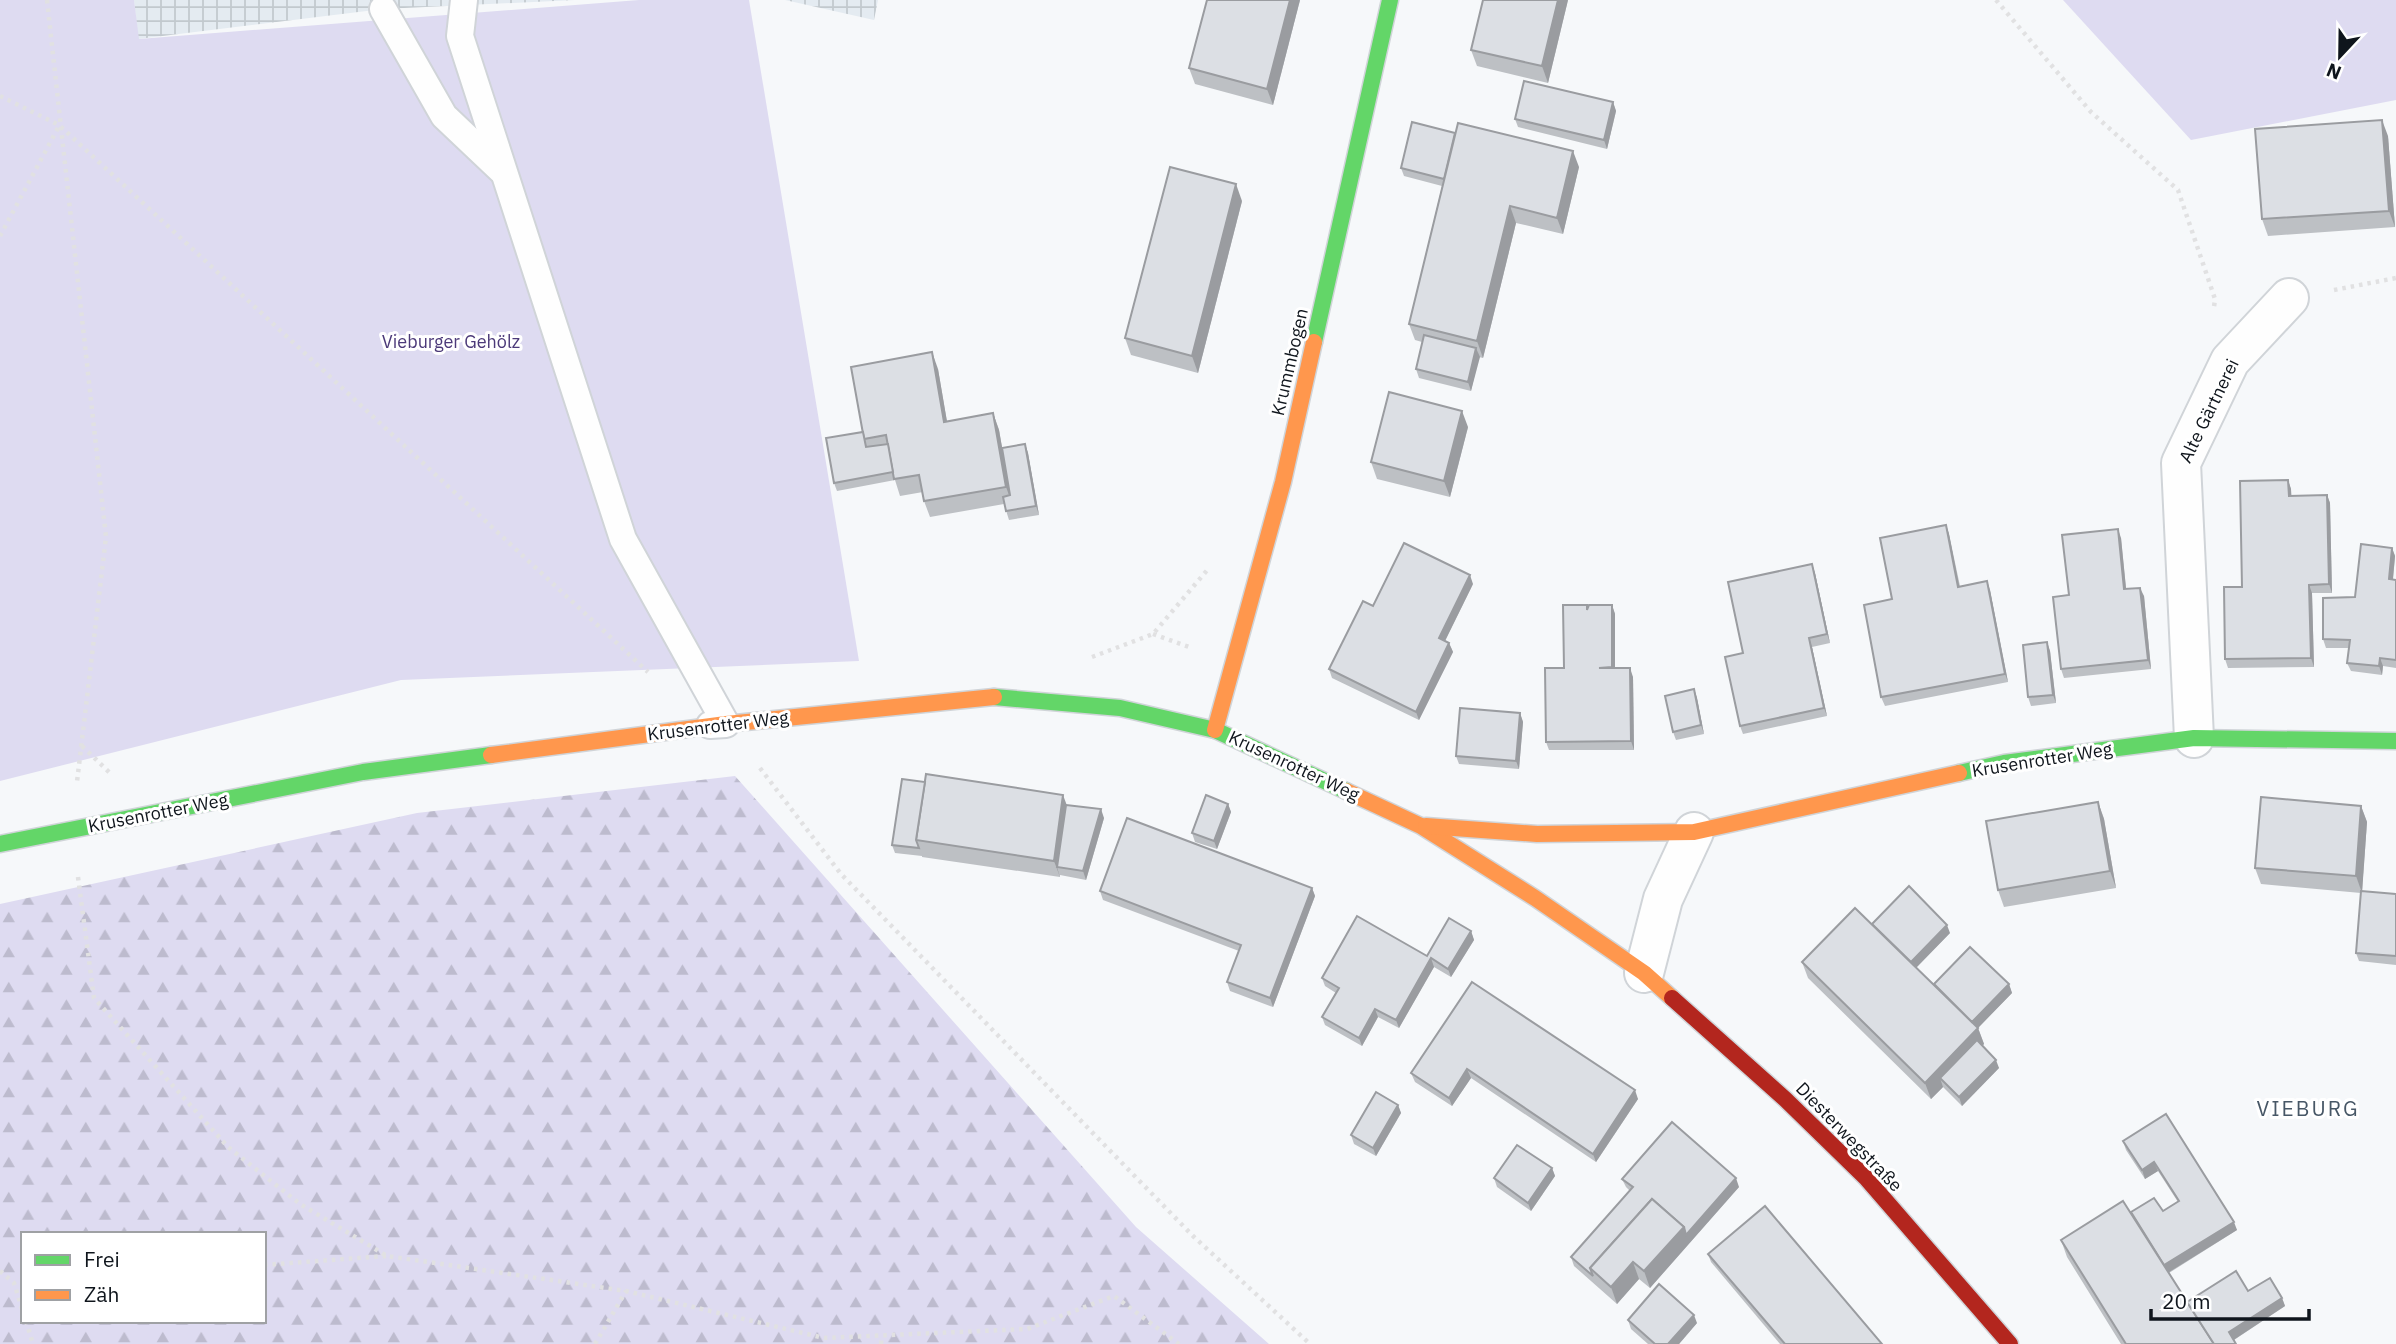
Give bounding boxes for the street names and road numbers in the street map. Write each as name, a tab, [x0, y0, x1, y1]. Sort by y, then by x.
street label: Krummbogen	[1266, 306, 1313, 418]
street label: Alte Gärtnerei	[2173, 355, 2244, 467]
street label: Krusenrotter Weg	[646, 705, 790, 746]
street label: Krusenrotter Weg	[1225, 725, 1364, 806]
street label: Krusenrotter Weg	[1970, 737, 2114, 782]
street label: Krusenrotter Weg	[86, 788, 230, 837]
street label: Diesterwegstraße	[1791, 1077, 1908, 1196]

